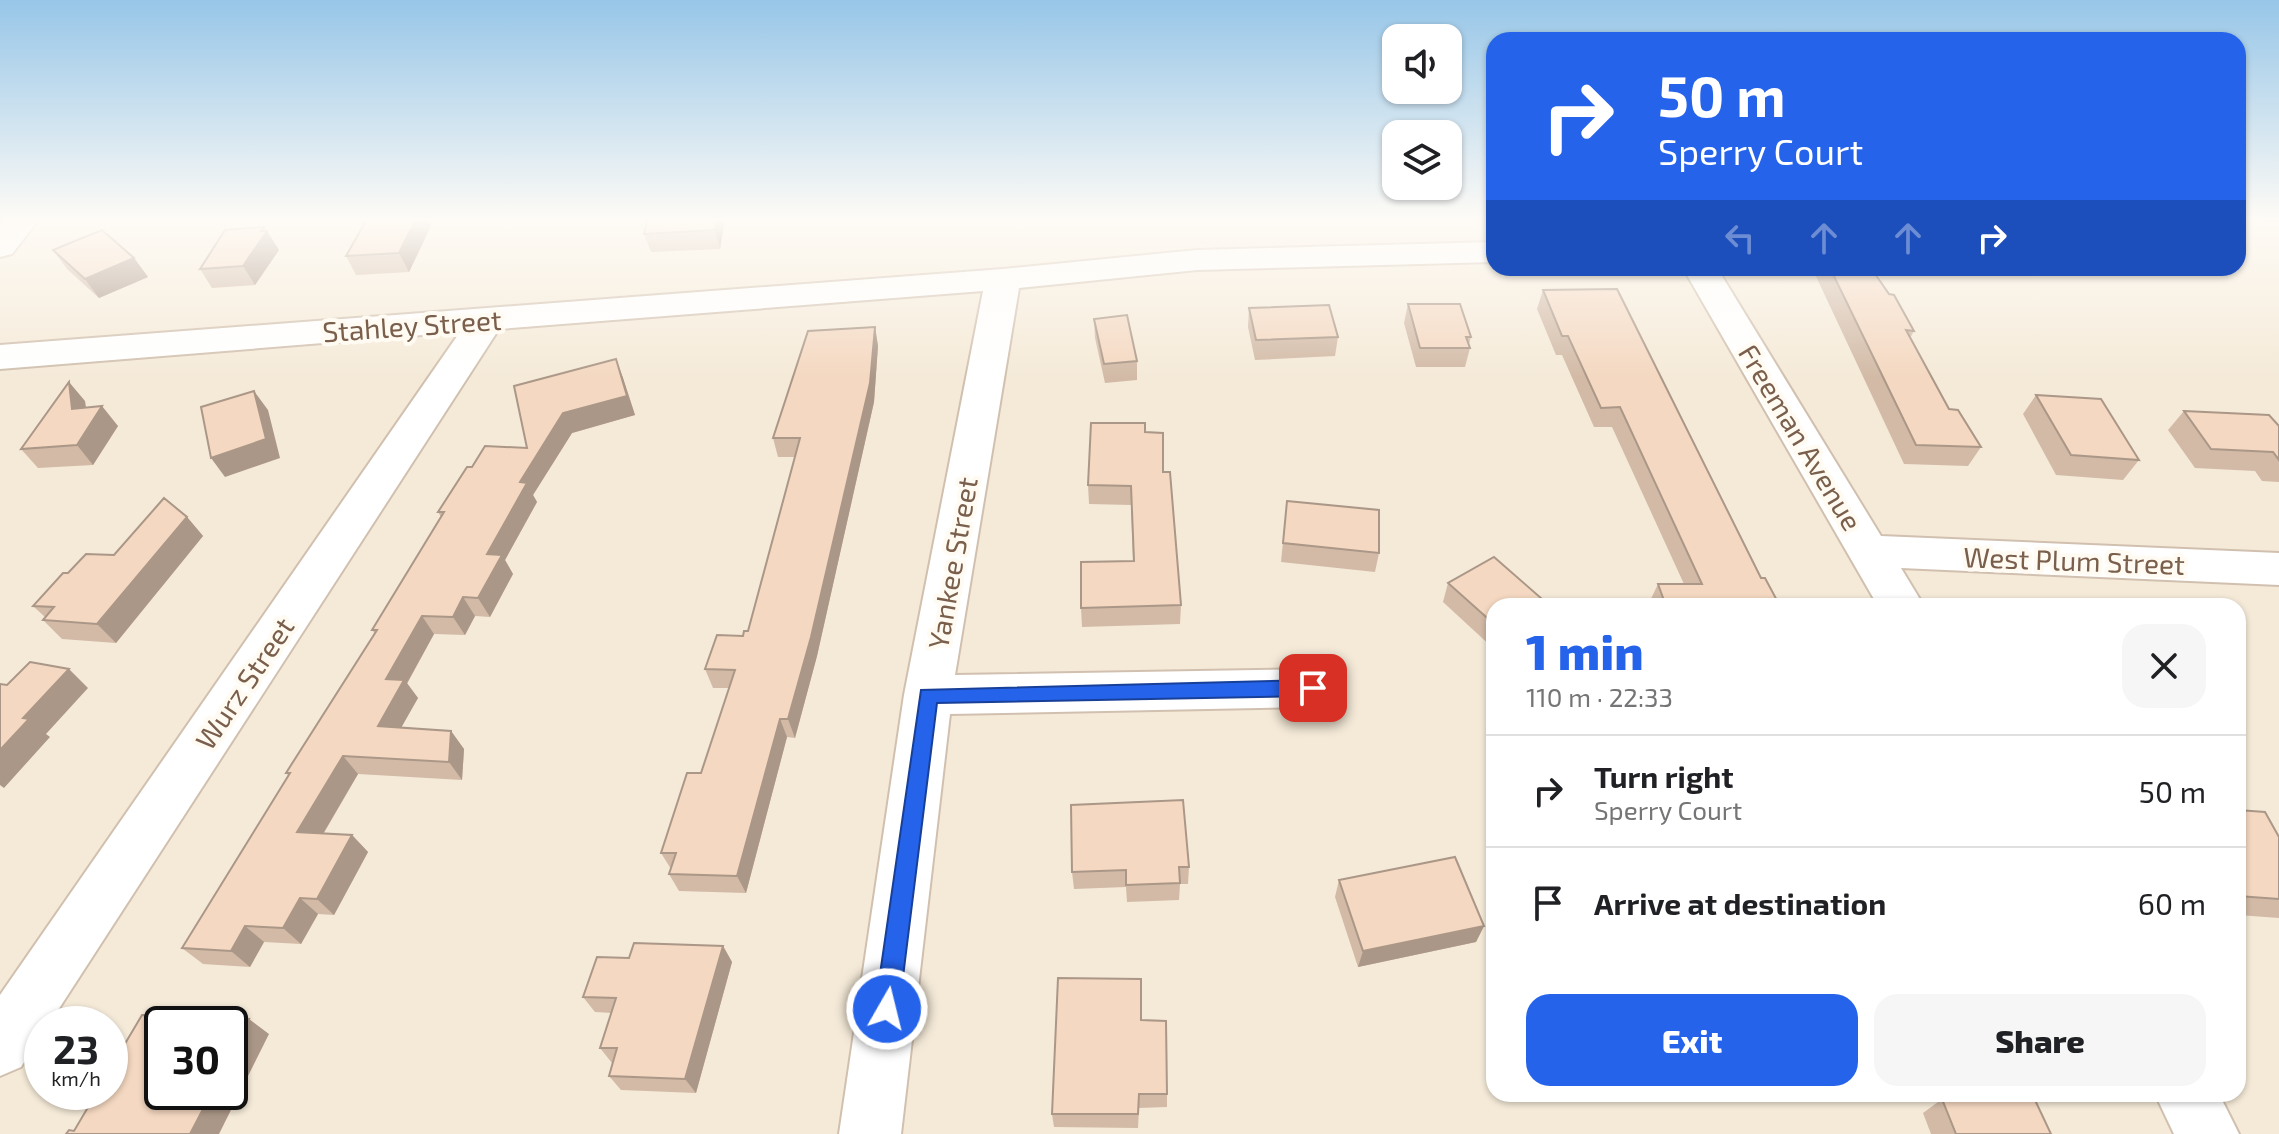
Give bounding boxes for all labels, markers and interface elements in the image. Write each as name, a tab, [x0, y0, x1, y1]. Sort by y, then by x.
map controls	[1382, 24, 1462, 200]
button: sound	[1382, 24, 1462, 104]
text: 50 m	[1658, 61, 1786, 128]
icon: right	[1526, 64, 1630, 168]
button: layers	[1382, 120, 1462, 200]
text: Sperry Court	[1658, 129, 1863, 172]
icon: left	[1718, 216, 1762, 260]
icon: ahead	[1802, 216, 1846, 260]
icon: ahead	[1886, 216, 1930, 260]
icon: right	[1970, 216, 2014, 260]
street label: Stahley Street	[321, 302, 503, 348]
street label: Freeman Avenue	[1732, 338, 1870, 536]
street label: Yankee Street	[920, 474, 984, 652]
street label: West Plum Street	[1963, 539, 2185, 581]
street label: Wurz Street	[187, 611, 301, 755]
text: 1 min	[1526, 622, 1644, 680]
button: close	[2122, 624, 2206, 708]
pin	[1279, 654, 1347, 722]
icon: arrive	[1291, 666, 1335, 710]
text: 110 m · 22:33	[1526, 681, 1673, 712]
text: Turn right	[1594, 758, 1734, 794]
icon: right	[1526, 769, 1570, 813]
text: 50 m	[2139, 773, 2206, 809]
text: Sperry Court	[1594, 794, 1742, 825]
icon: arrive	[1526, 881, 1570, 925]
text: Arrive at destination	[1594, 885, 1886, 921]
text: 60 m	[2138, 885, 2206, 921]
position arrow	[845, 967, 929, 1051]
button: Exit	[1526, 994, 1858, 1086]
button: Share	[1874, 994, 2206, 1086]
speed limit sign: 30	[144, 1006, 248, 1110]
text: 23	[53, 1024, 99, 1072]
text: km/h	[51, 1066, 101, 1090]

